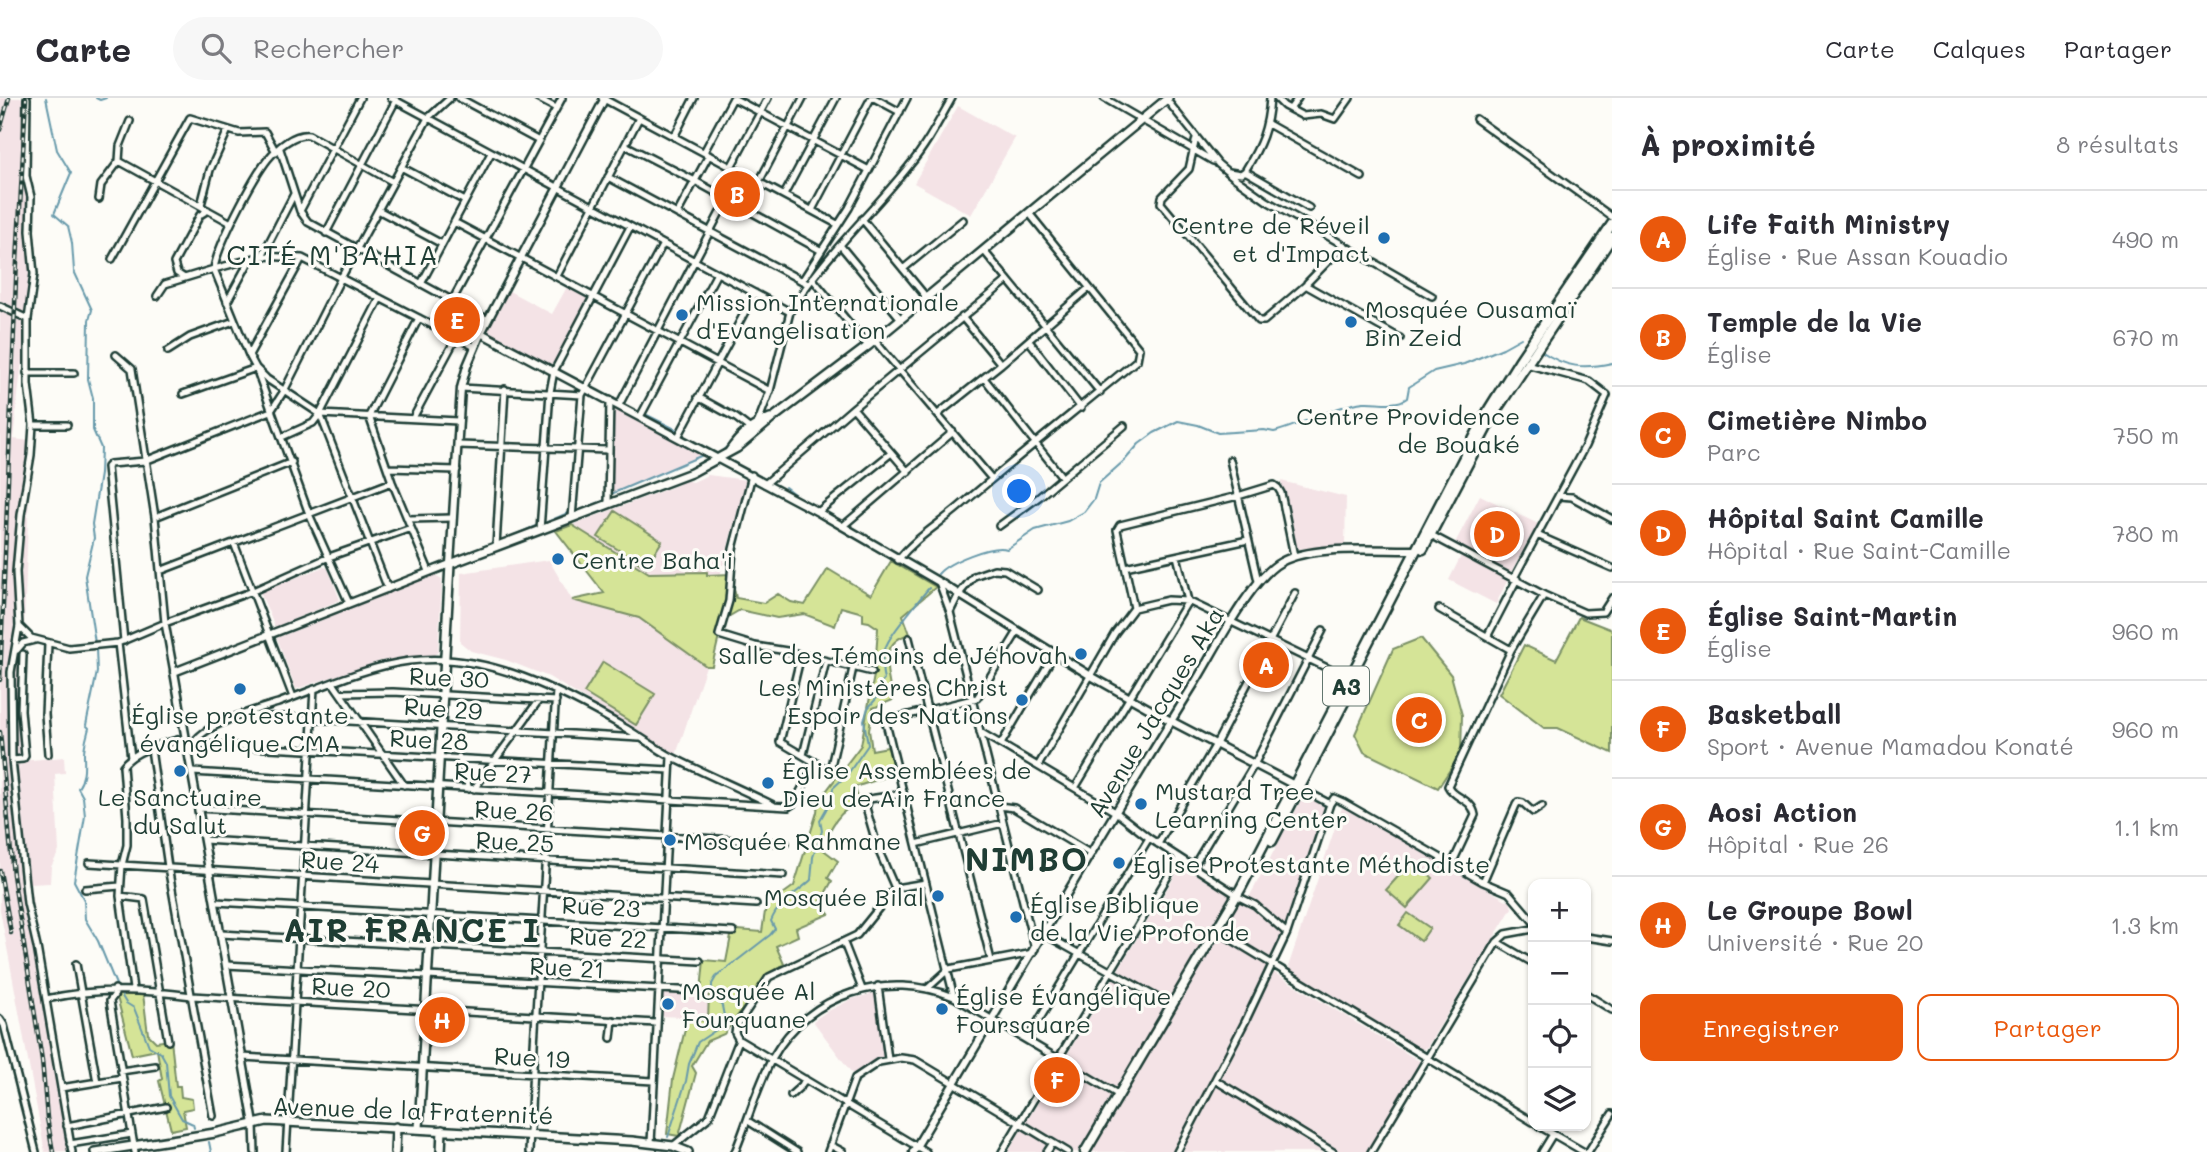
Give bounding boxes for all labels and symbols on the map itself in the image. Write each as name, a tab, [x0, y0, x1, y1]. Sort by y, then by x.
pin: B	[714, 168, 760, 220]
place label: Centre de Réveil et d'Impact	[1171, 209, 1370, 268]
marker: Centre de Réveil et d'Impact	[1376, 230, 1392, 246]
district label: CITÉ M'BAHIA	[226, 236, 440, 272]
place label: Mission Internationale d'Evangelisation	[696, 286, 959, 345]
place label: Mosquée Ousamaï Bin Zeid	[1365, 293, 1577, 352]
pin: E	[434, 294, 480, 346]
marker: Mission Internationale d'Evangelisation	[674, 307, 690, 323]
marker: Mosquée Ousamaï Bin Zeid	[1343, 314, 1359, 330]
place label: Centre Providence de Bouaké	[1296, 400, 1520, 459]
marker: Centre Providence de Bouaké	[1526, 421, 1542, 437]
your location	[1002, 474, 1036, 508]
pin: D	[1474, 508, 1520, 560]
place label: Centre Baha'i	[572, 544, 733, 575]
marker: Centre Baha'i	[550, 551, 566, 567]
street label: Avenue Jacques Aka	[1080, 601, 1230, 823]
place label: Salle des Témoins de Jéhovah	[718, 639, 1067, 670]
pin: A	[1243, 639, 1289, 691]
marker: Salle des Témoins de Jéhovah	[1073, 646, 1089, 662]
street label: Rue 30	[408, 659, 490, 695]
road number: A3	[1323, 666, 1369, 706]
place label: Les Ministères Christ Espoir des Nations	[758, 671, 1008, 730]
marker: Église protestante évangélique CMA	[232, 681, 248, 697]
street label: Rue 29	[403, 690, 483, 726]
marker: Les Ministères Christ Espoir des Nations	[1014, 692, 1030, 708]
pin: C	[1396, 694, 1442, 746]
place label: Église protestante évangélique CMA	[131, 699, 349, 758]
street label: Rue 28	[389, 721, 469, 757]
street label: Rue 27	[453, 754, 533, 790]
place label: Église Assemblées de Dieu de Air France	[782, 754, 1032, 813]
marker: Le Sanctuaire du Salut	[172, 763, 188, 779]
marker: Église Assemblées de Dieu de Air France	[760, 775, 776, 791]
place label: Mustard Tree Learning Center	[1155, 775, 1348, 834]
place label: Le Sanctuaire du Salut	[98, 781, 262, 840]
street label: Rue 26	[474, 792, 554, 828]
marker: Mustard Tree Learning Center	[1133, 796, 1149, 812]
pin: G	[399, 807, 445, 859]
street label: Rue 25	[475, 823, 555, 859]
place label: Mosquée Rahmane	[684, 825, 901, 856]
marker: Mosquée Rahmane	[662, 832, 678, 848]
district label: NIMBO	[965, 837, 1089, 879]
street label: Rue 24	[300, 843, 380, 879]
place label: Église Protestante Méthodiste	[1133, 848, 1490, 879]
marker: Église Protestante Méthodiste	[1111, 855, 1127, 871]
place label: Mosquée Bilal	[764, 881, 924, 912]
street label: Rue 23	[561, 888, 641, 924]
marker: Mosquée Bilal	[930, 888, 946, 904]
place label: Église Biblique de la Vie Profonde	[1030, 888, 1250, 947]
district label: AIR FRANCE I	[283, 908, 541, 950]
marker: Église Biblique de la Vie Profonde	[1008, 909, 1024, 925]
street label: Rue 22	[568, 919, 648, 955]
street label: Rue 21	[529, 950, 605, 984]
street label: Rue 20	[311, 969, 392, 1005]
place label: Mosquée Al Fourquane	[682, 975, 816, 1034]
place label: Église Évangélique Foursquare	[956, 980, 1171, 1039]
pin: H	[419, 994, 465, 1046]
marker: Mosquée Al Fourquane	[660, 996, 676, 1012]
marker: Église Évangélique Foursquare	[934, 1001, 950, 1017]
street label: Rue 19	[493, 1040, 571, 1074]
pin: F	[1034, 1054, 1080, 1106]
street label: Avenue de la Fraternité	[272, 1090, 554, 1130]

